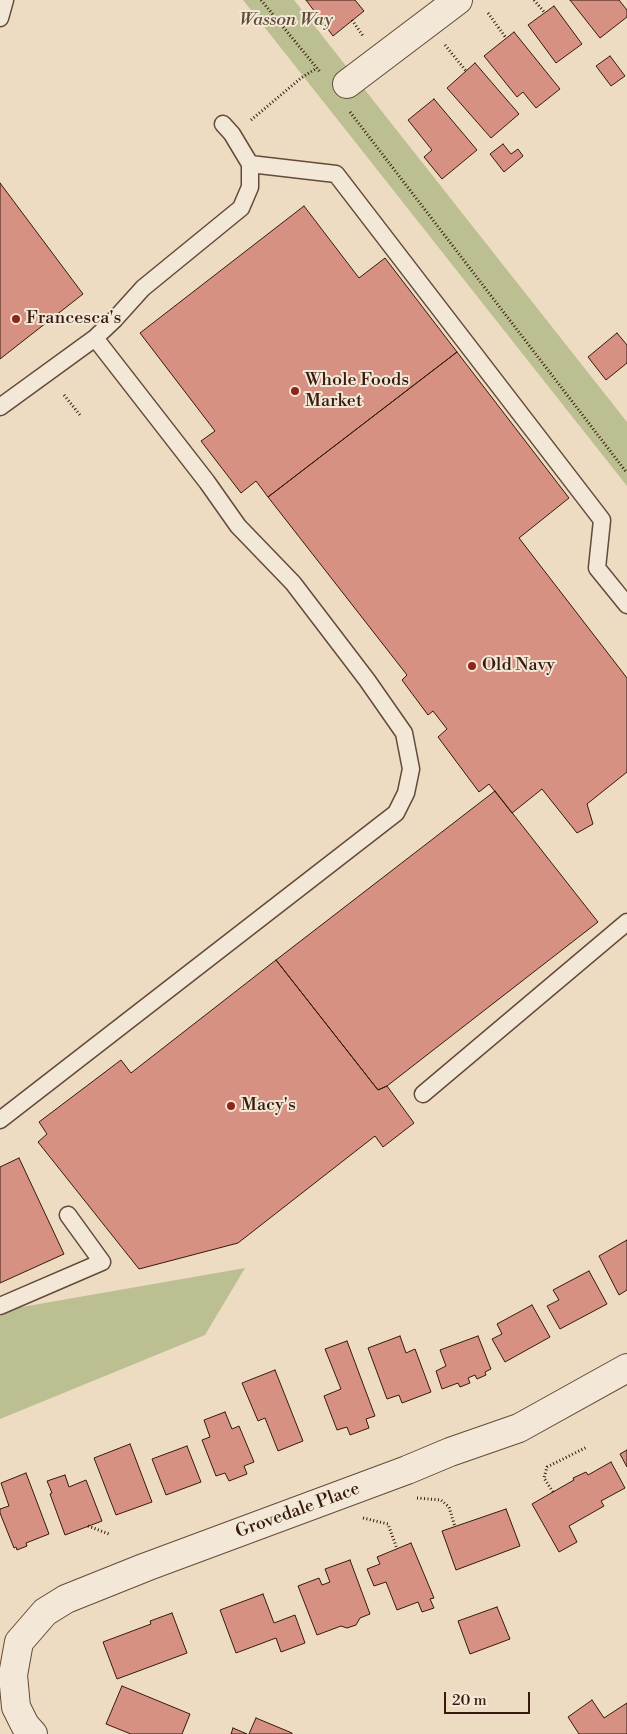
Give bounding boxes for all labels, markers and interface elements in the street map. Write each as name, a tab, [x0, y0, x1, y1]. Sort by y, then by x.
park label: Wasson Way	[239, 10, 333, 32]
place label: Francesca's	[26, 308, 121, 330]
marker: Francesca's	[10, 313, 22, 325]
place label: Whole Foods Market	[305, 370, 409, 412]
marker: Whole Foods Market	[289, 385, 301, 397]
place label: Old Navy	[482, 655, 555, 677]
marker: Old Navy	[466, 660, 478, 672]
place label: Macy's	[241, 1095, 296, 1117]
marker: Macy's	[225, 1100, 237, 1112]
street label: Grovedale Place	[233, 1478, 363, 1544]
scale bar	[447, 1682, 533, 1714]
text: 20 m	[452, 1691, 487, 1710]

